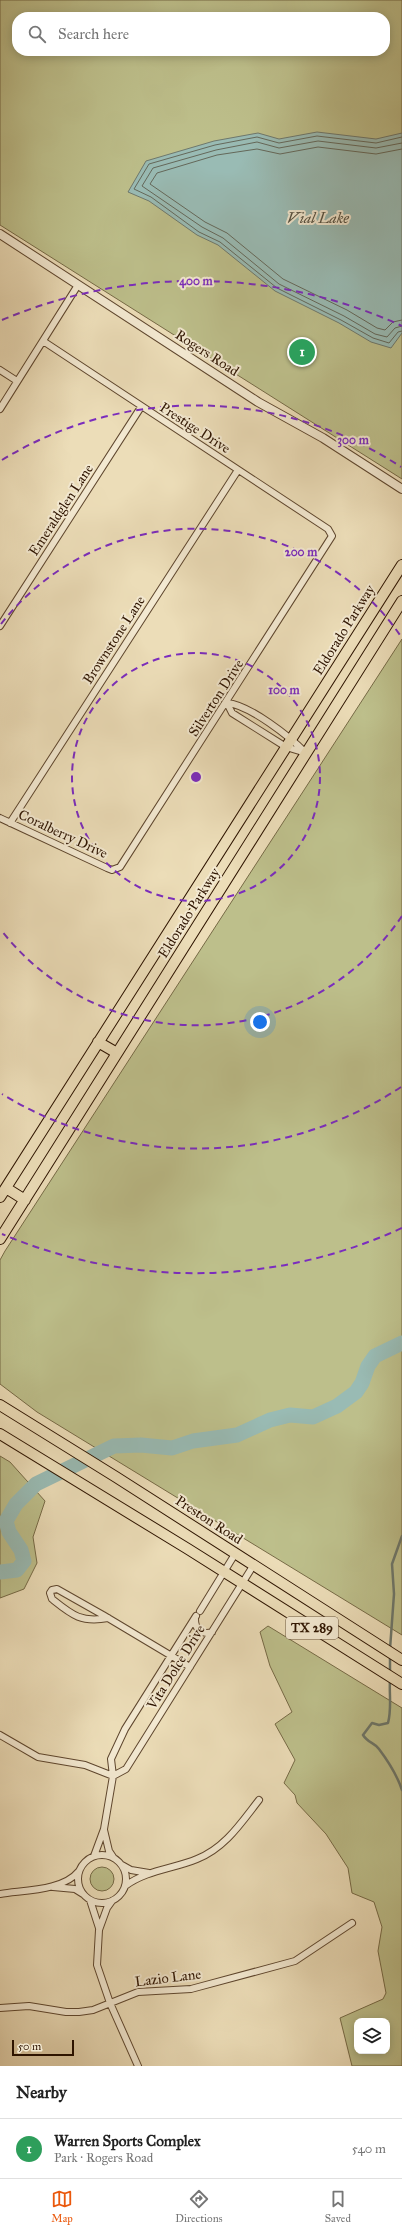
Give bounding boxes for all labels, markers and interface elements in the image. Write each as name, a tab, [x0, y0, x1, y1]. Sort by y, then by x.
search box	[12, 12, 390, 56]
icon: search	[26, 23, 48, 45]
text: Search here	[58, 25, 129, 43]
water label: Vial Lake	[287, 209, 349, 227]
text: 400 m	[179, 274, 214, 289]
street label: Rogers Road	[172, 326, 242, 380]
pin: 1	[289, 337, 315, 367]
street label: Prestige Drive	[157, 399, 234, 457]
text: 300 m	[337, 433, 370, 448]
street label: Emeraldglen Lane	[25, 461, 97, 559]
text: 200 m	[285, 545, 318, 559]
street label: Eldorado Parkway	[309, 581, 379, 678]
street label: Brownstone Lane	[79, 593, 149, 687]
street label: Silverton Drive	[185, 656, 247, 740]
text: 100 m	[268, 683, 301, 697]
centre of rings	[189, 770, 203, 784]
street label: Coralberry Drive	[16, 806, 111, 862]
street label: Eldorado Parkway	[154, 864, 224, 961]
your location	[250, 1012, 270, 1032]
street label: Preston Road	[172, 1492, 246, 1548]
road number: TX 289	[286, 1617, 338, 1639]
street label: Vita Dolce Drive	[143, 1621, 209, 1713]
street label: Lazio Lane	[134, 1966, 202, 1990]
map controls	[354, 2018, 390, 2054]
button: layers	[354, 2018, 390, 2054]
scale bar	[12, 2038, 74, 2057]
text: 50 m	[18, 2040, 41, 2053]
text: Nearby	[16, 2082, 67, 2103]
text: Warren Sports Complex	[54, 2132, 201, 2150]
text: 1	[26, 2141, 32, 2157]
text: 540 m	[352, 2141, 386, 2157]
text: Park · Rogers Road	[54, 2150, 153, 2166]
tab: Map	[51, 2188, 73, 2225]
tab: Directions	[175, 2188, 223, 2225]
tab: Saved	[325, 2188, 351, 2225]

